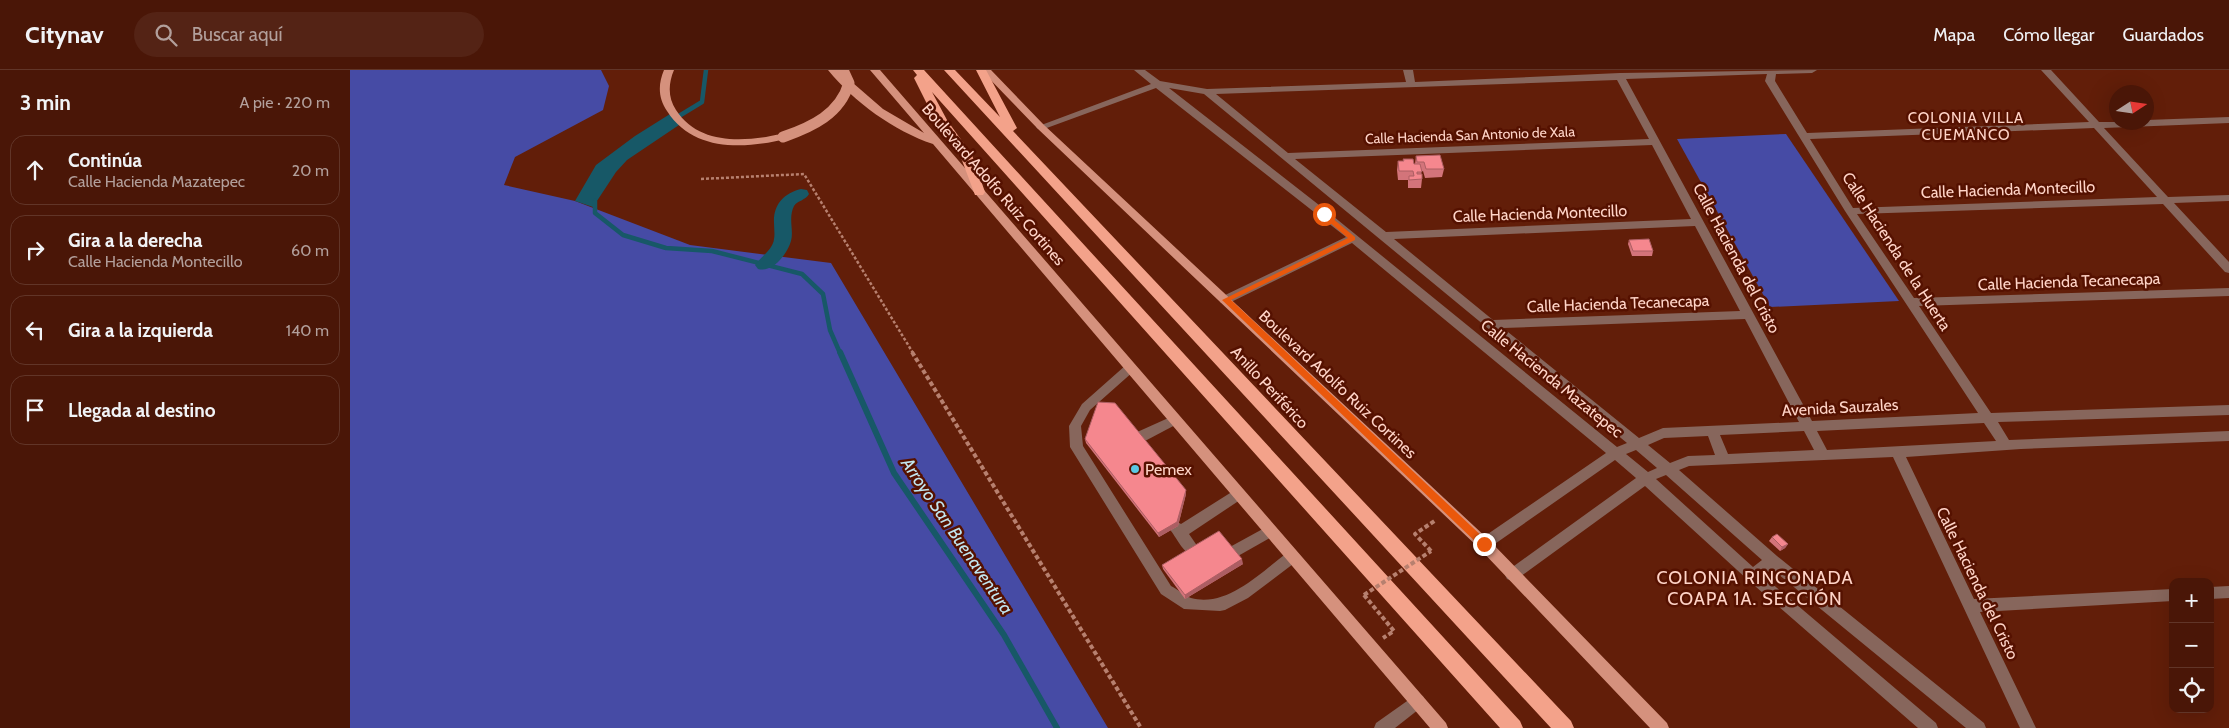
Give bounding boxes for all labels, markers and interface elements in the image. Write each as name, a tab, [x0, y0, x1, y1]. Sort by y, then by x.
search box	[134, 12, 484, 57]
text: Citynav	[25, 20, 104, 49]
icon: search	[152, 21, 180, 49]
text: Buscar aquí	[192, 23, 283, 46]
text: Mapa	[1933, 24, 1975, 46]
text: Cómo llegar	[2003, 24, 2095, 46]
text: Guardados	[2123, 24, 2204, 46]
north arrow	[2109, 85, 2154, 130]
text: 3 min	[20, 90, 71, 115]
text: A pie · 220 m	[239, 93, 330, 112]
street label: Boulevard Adolfo Ruiz Cortines	[918, 99, 1069, 269]
district label: COLONIA VILLA CUEMANCO	[1908, 109, 2024, 144]
street label: Calle Hacienda San Antonio de Xala	[1365, 122, 1576, 148]
text: Continúa	[68, 149, 142, 172]
icon: ahead	[21, 156, 49, 184]
text: 20 m	[292, 161, 329, 180]
street label: Calle Hacienda de la Huerta	[1838, 168, 1955, 334]
text: Calle Hacienda Mazatepec	[68, 172, 245, 191]
street label: Calle Hacienda Montecillo	[1921, 177, 2096, 202]
street label: Calle Hacienda del Cristo	[1689, 180, 1784, 337]
street label: Calle Hacienda Montecillo	[1453, 201, 1628, 226]
route start	[1313, 203, 1336, 226]
text: Gira a la derecha	[68, 229, 203, 252]
icon: right	[21, 236, 49, 264]
text: 60 m	[291, 241, 329, 260]
text: Calle Hacienda Montecillo	[68, 252, 242, 271]
street label: Calle Hacienda Tecanecapa	[1977, 269, 2161, 294]
street label: Calle Hacienda Tecanecapa	[1526, 291, 1710, 316]
street label: Boulevard Adolfo Ruiz Cortines	[1255, 306, 1421, 463]
street label: Calle Hacienda Mazatepec	[1477, 315, 1626, 441]
icon: left	[21, 316, 49, 344]
text: Gira a la izquierda	[68, 319, 213, 342]
text: 140 m	[286, 321, 329, 340]
street label: Anillo Periférico	[1227, 342, 1313, 432]
street label: Avenida Sauzales	[1781, 395, 1899, 420]
icon: arrive	[21, 396, 49, 424]
text: Llegada al destino	[68, 399, 215, 422]
water label: Arroyo San Buenaventura	[896, 453, 1018, 619]
place label: Pemex	[1145, 460, 1192, 479]
marker: Pemex	[1129, 463, 1141, 475]
street label: Calle Hacienda del Cristo	[1932, 504, 2023, 663]
route end	[1473, 533, 1496, 556]
district label: COLONIA RINCONADA COAPA 1A. SECCIÓN	[1656, 567, 1854, 610]
map controls	[2169, 578, 2214, 713]
button: +	[2169, 578, 2214, 623]
button: −	[2169, 623, 2214, 668]
button: locate	[2169, 668, 2214, 713]

